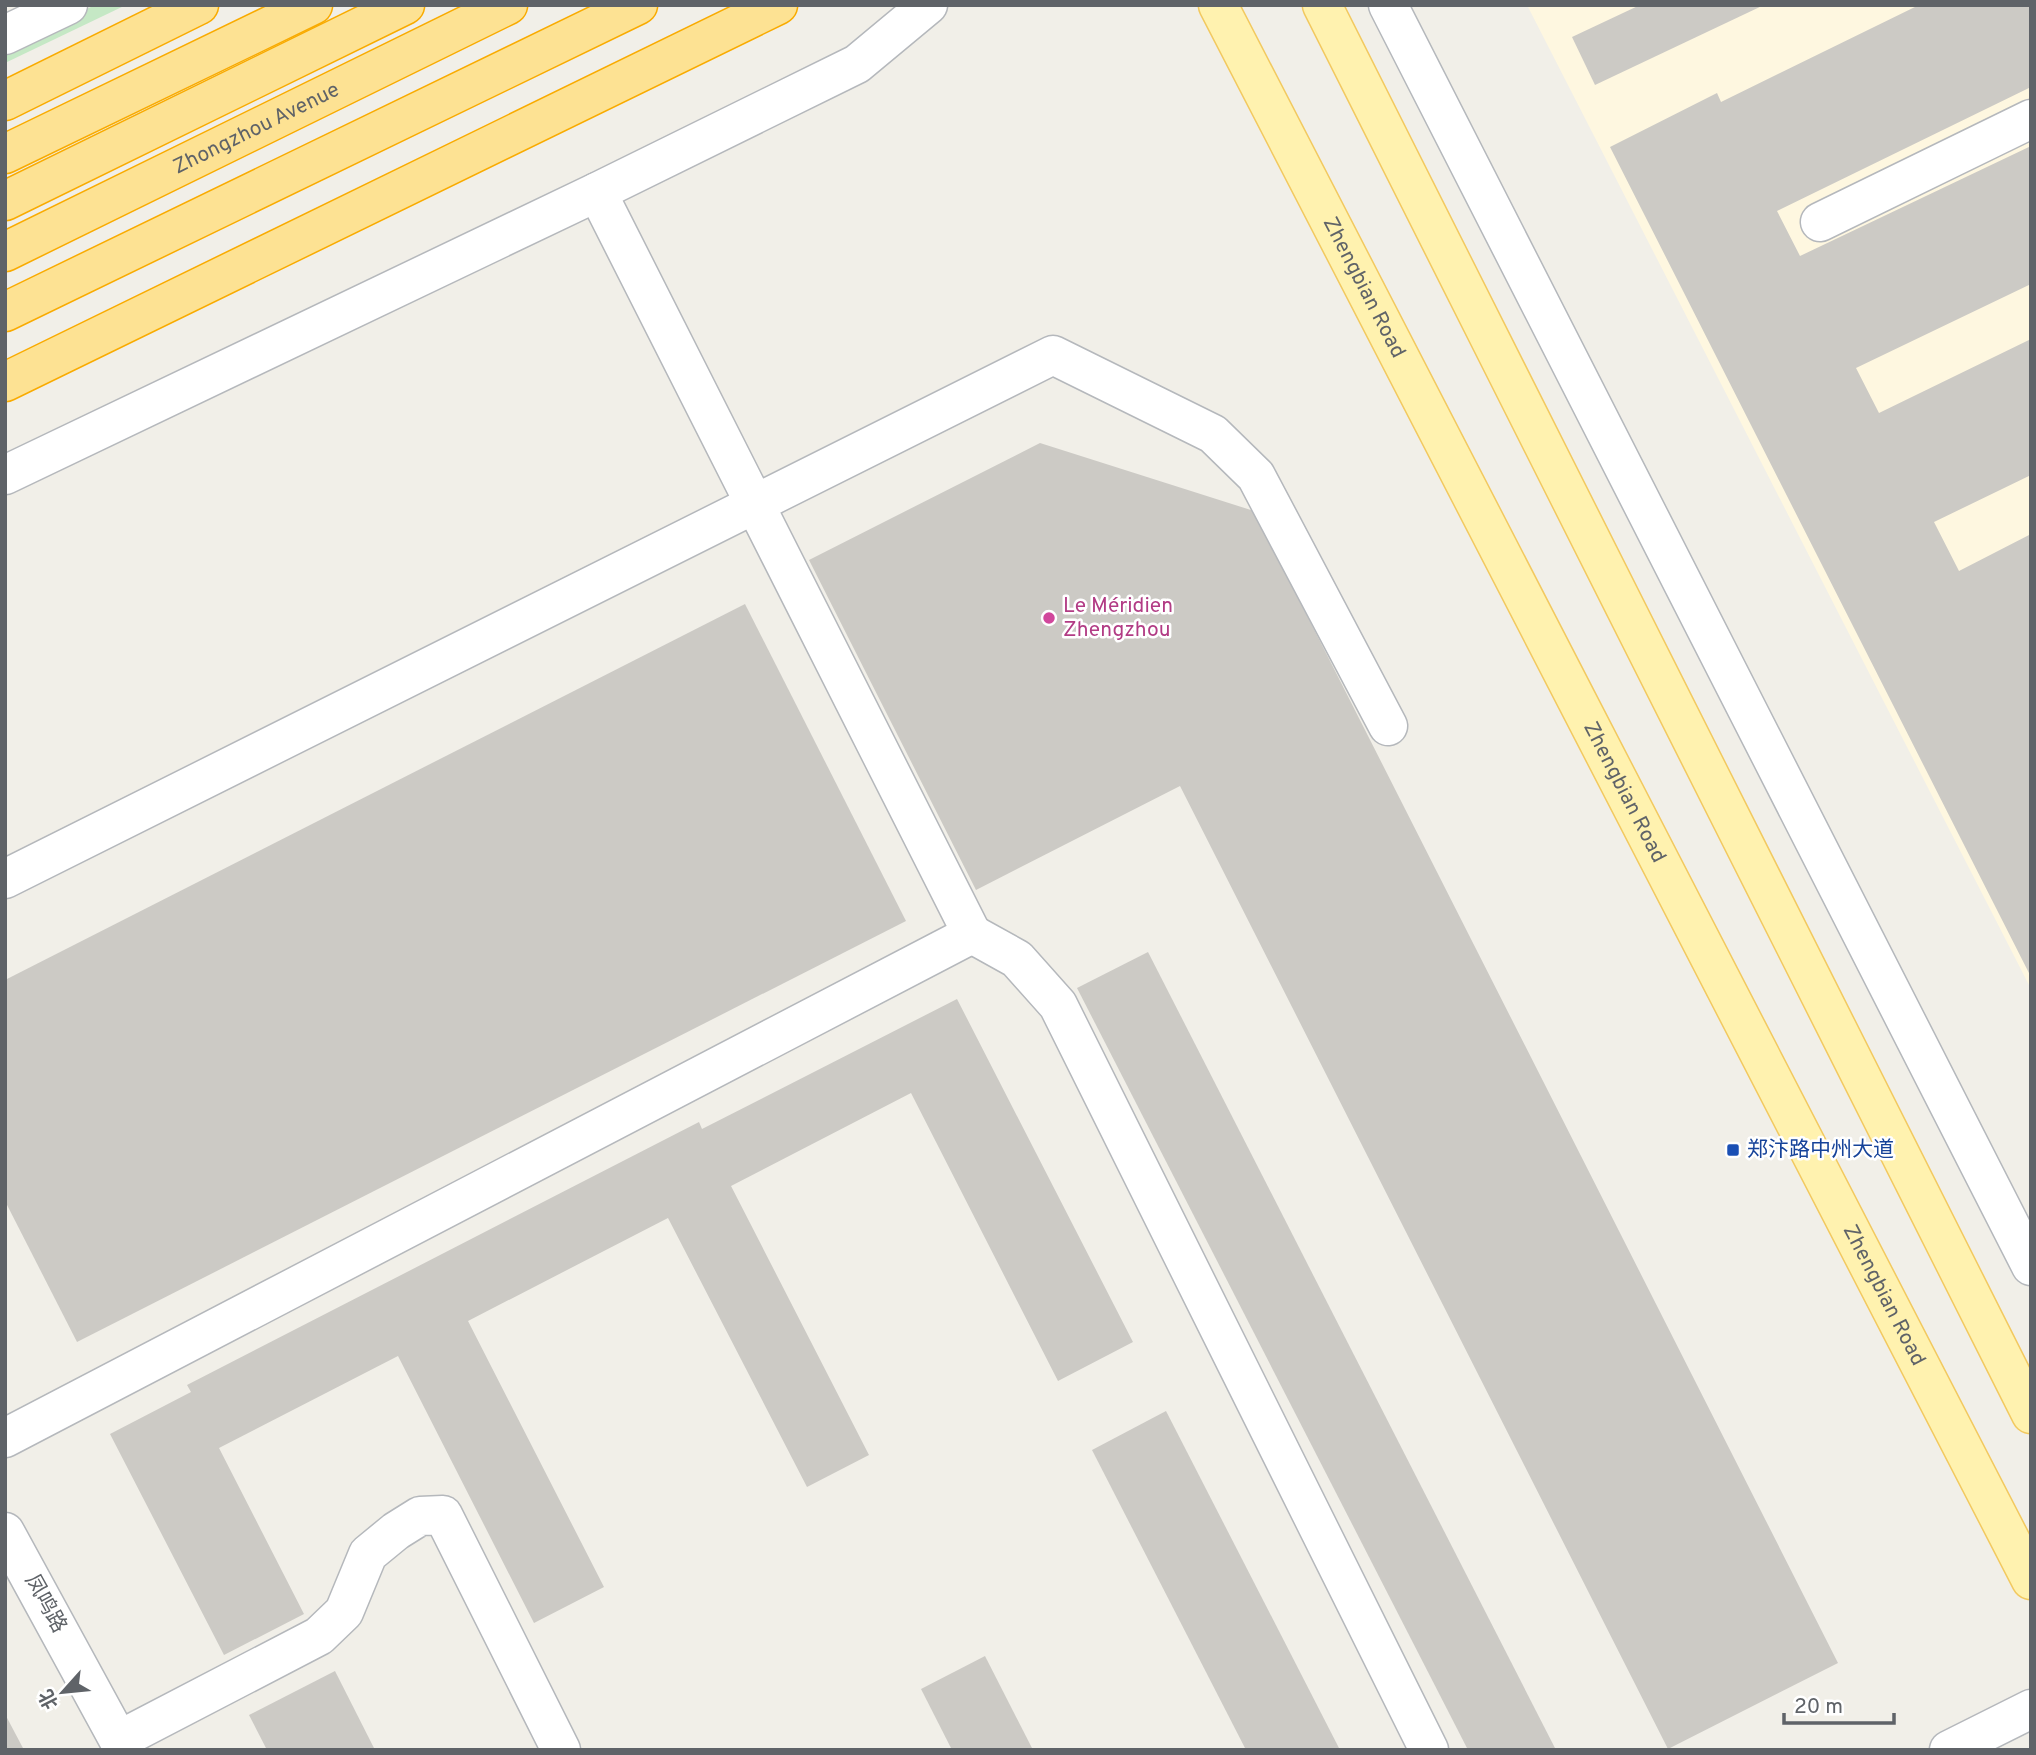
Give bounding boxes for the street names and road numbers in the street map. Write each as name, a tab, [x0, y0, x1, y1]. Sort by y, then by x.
street label: Zhongzhou Avenue	[169, 76, 344, 181]
street label: Zhengbian Road	[1316, 212, 1411, 363]
street label: Zhengbian Road	[1577, 717, 1672, 867]
street label: Zhengbian Road	[1836, 1220, 1932, 1370]
street label: 凤鸣路	[18, 1570, 72, 1638]

